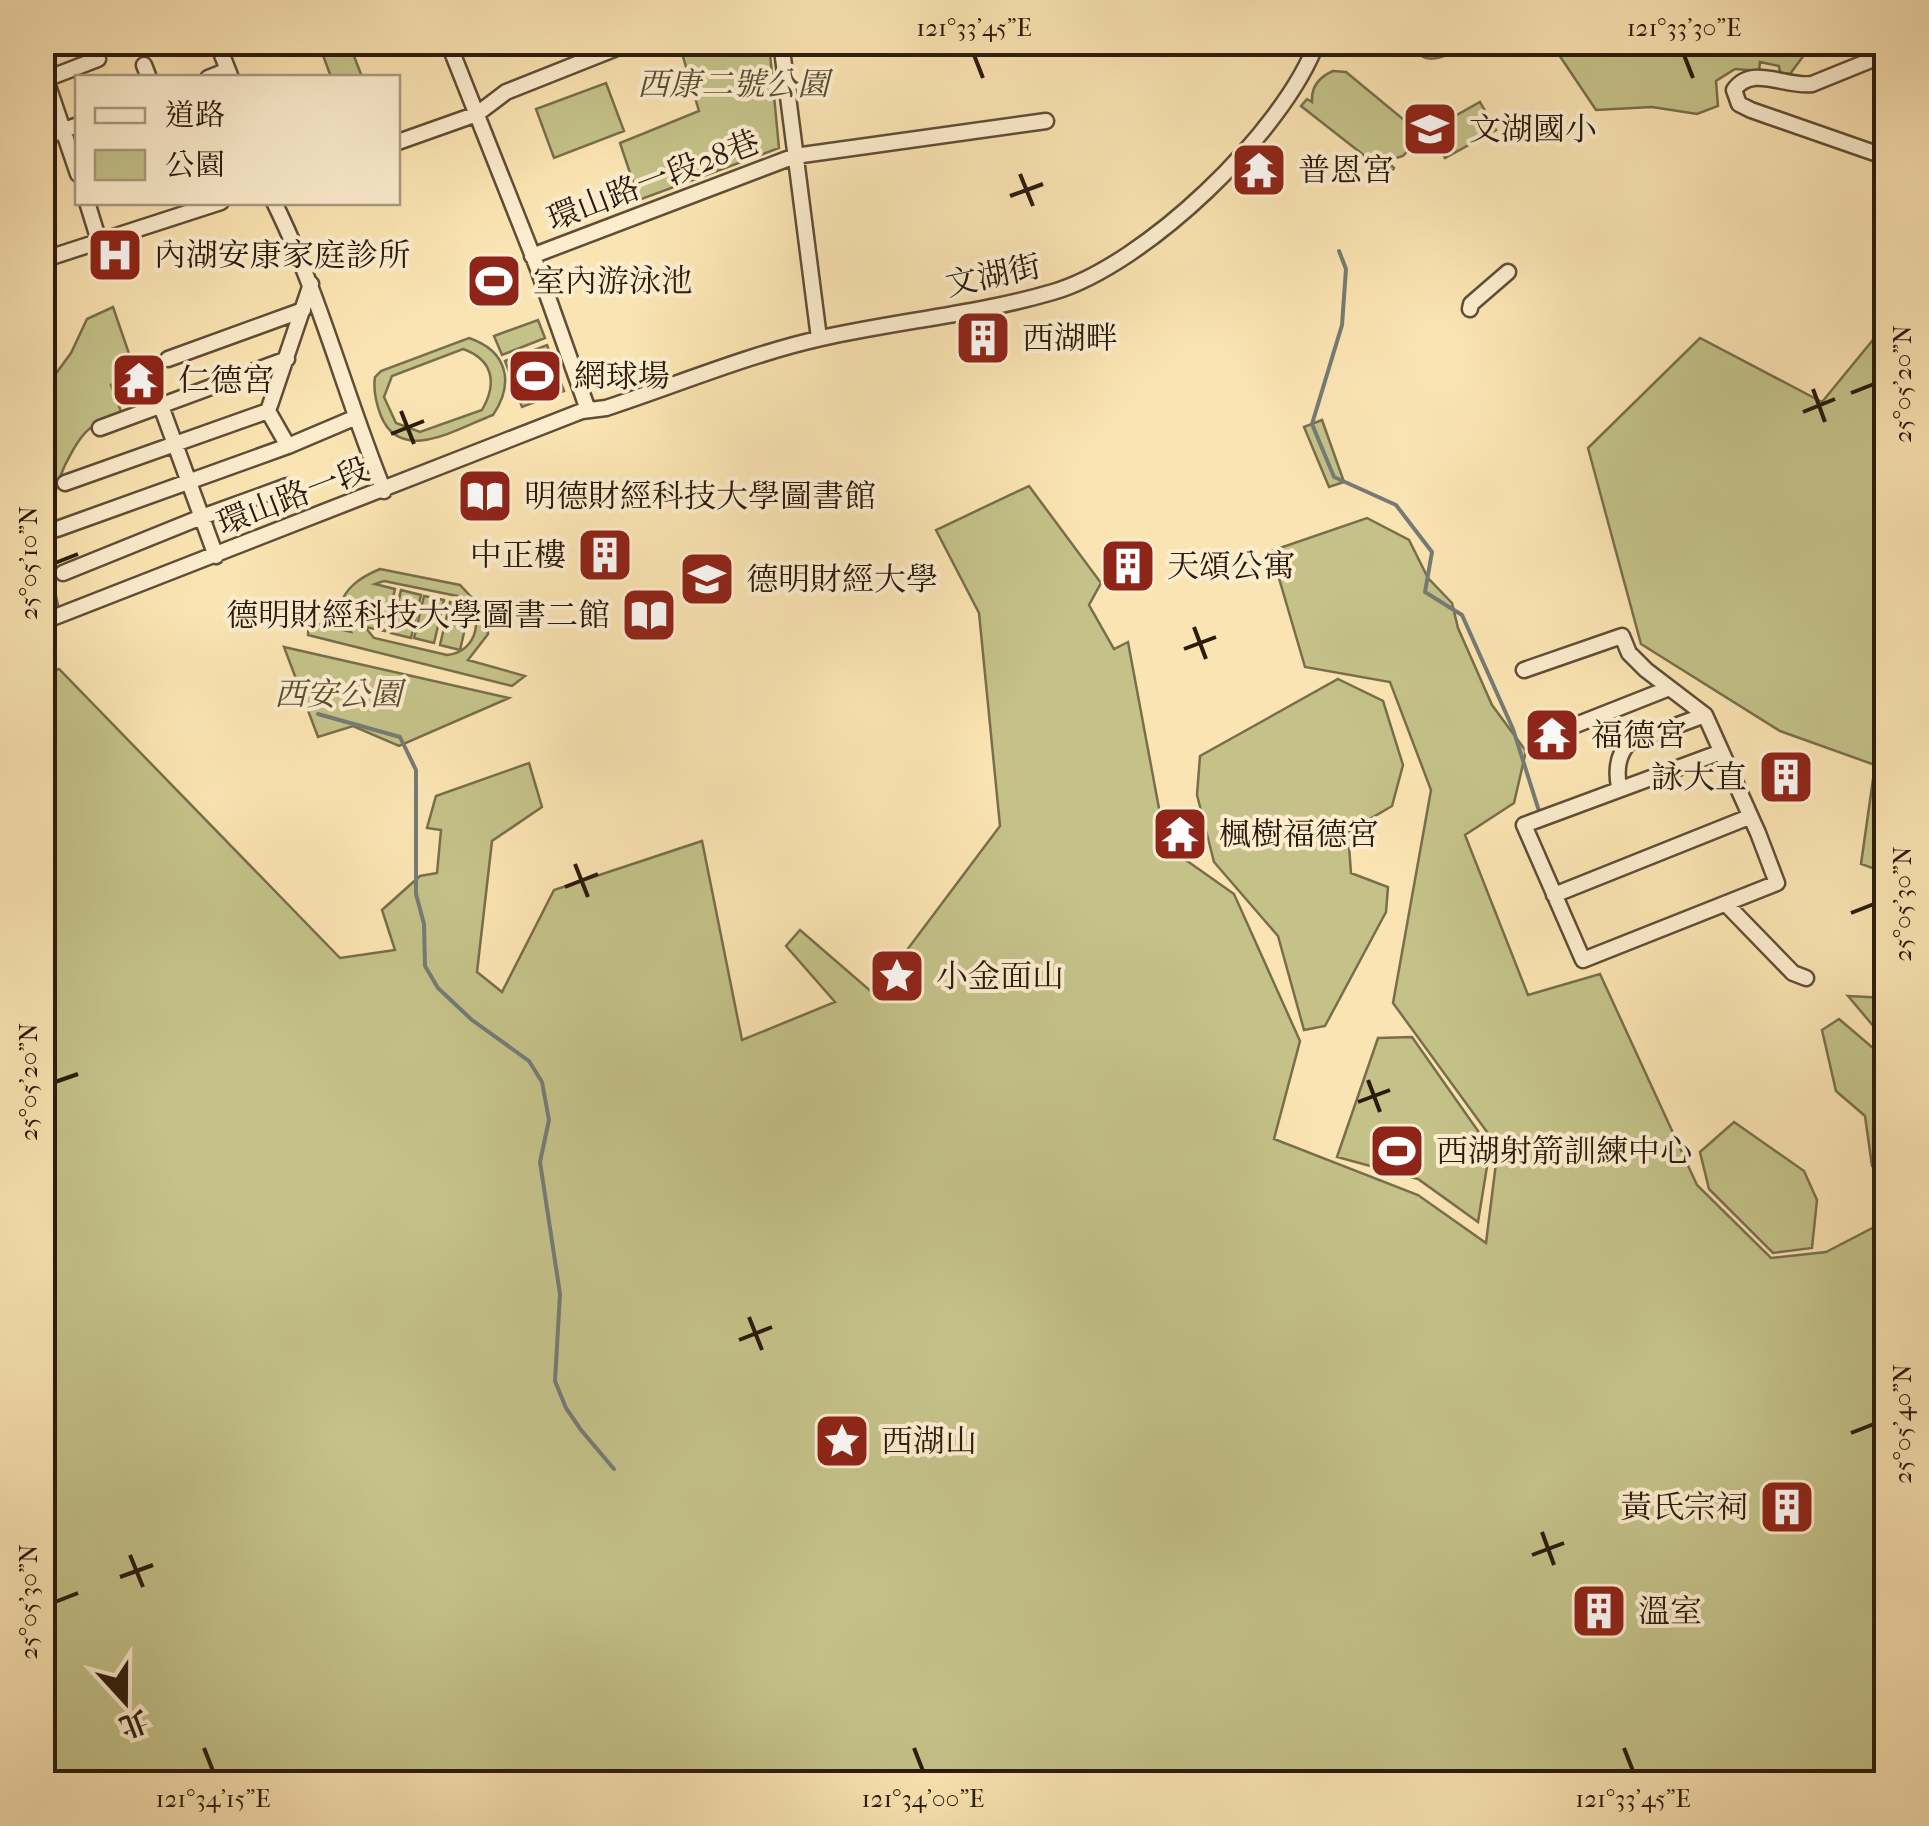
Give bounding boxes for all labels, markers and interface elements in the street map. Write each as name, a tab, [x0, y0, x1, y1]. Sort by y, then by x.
text: 121°33'45"E	[916, 13, 1032, 42]
text: 121°33'30"E	[1627, 13, 1741, 42]
park label: 西康二號公園	[637, 66, 834, 103]
legend	[75, 75, 400, 205]
text: 道路	[165, 98, 225, 133]
school or university icon: 文湖國小	[1400, 99, 1460, 159]
place label: 文湖國小	[1469, 111, 1597, 148]
street label: 環山路一段28巷	[542, 123, 765, 238]
temple icon: 普恩宮	[1229, 140, 1289, 200]
text: 公園	[165, 148, 225, 183]
place label: 普恩宮	[1298, 152, 1394, 189]
hospital icon: 內湖安康家庭診所	[85, 225, 145, 285]
place label: 內湖安康家庭診所	[154, 237, 410, 274]
street label: 文湖街	[942, 247, 1044, 304]
sports icon: 室內游泳池	[464, 251, 524, 311]
place label: 室內游泳池	[533, 263, 693, 300]
building icon: 西湖畔	[953, 308, 1013, 368]
place label: 西湖畔	[1022, 320, 1118, 357]
text: 25°05'20"N	[1888, 325, 1917, 443]
sports icon: 網球場	[505, 346, 565, 406]
temple icon: 仁德宮	[109, 350, 169, 410]
place label: 網球場	[574, 358, 670, 395]
place label: 仁德宮	[178, 362, 274, 399]
street label: 環山路一段	[212, 451, 375, 542]
library icon: 明德財經科技大學圖書館	[455, 466, 515, 526]
place label: 明德財經科技大學圖書館	[524, 478, 876, 515]
text: 25°05'10"N	[14, 506, 43, 620]
building icon: 中正樓	[575, 525, 635, 585]
building icon: 天頌公寓	[1098, 536, 1158, 596]
place label: 中正樓	[470, 537, 566, 574]
place label: 天頌公寓	[1167, 548, 1295, 585]
school or university icon: 德明財經大學	[677, 549, 737, 609]
place label: 德明財經大學	[746, 561, 938, 598]
library icon: 德明財經科技大學圖書二館	[619, 585, 679, 645]
place label: 德明財經科技大學圖書二館	[226, 597, 610, 634]
park label: 西安公園	[274, 676, 407, 713]
temple icon: 福德宮	[1522, 705, 1582, 765]
place label: 福德宮	[1591, 717, 1687, 754]
building icon: 詠大直	[1756, 747, 1816, 807]
place label: 詠大直	[1651, 759, 1747, 796]
temple icon: 楓樹福德宮	[1150, 804, 1210, 864]
place label: 楓樹福德宮	[1219, 816, 1379, 853]
text: 25°05'30"N	[1888, 846, 1917, 962]
place icon: 小金面山	[867, 946, 927, 1006]
place label: 小金面山	[936, 958, 1064, 995]
text: 25°05'20"N	[14, 1023, 43, 1141]
sports icon: 西湖射箭訓練中心	[1367, 1121, 1427, 1181]
place label: 西湖射箭訓練中心	[1436, 1133, 1692, 1170]
text: 25°05'40"N	[1888, 1364, 1917, 1484]
place icon: 西湖山	[812, 1411, 872, 1471]
place label: 西湖山	[881, 1423, 977, 1460]
building icon: 黃氏宗祠	[1757, 1477, 1817, 1537]
place label: 黃氏宗祠	[1620, 1489, 1748, 1526]
text: 25°05'30"N	[14, 1544, 43, 1660]
building icon: 溫室	[1569, 1581, 1629, 1641]
place label: 溫室	[1638, 1593, 1702, 1630]
north arrow	[75, 1651, 175, 1751]
text: 北	[115, 1703, 153, 1744]
text: 121°34'15"E	[156, 1784, 270, 1813]
text: 121°34'00"E	[862, 1784, 984, 1813]
text: 121°33'45"E	[1575, 1784, 1691, 1813]

